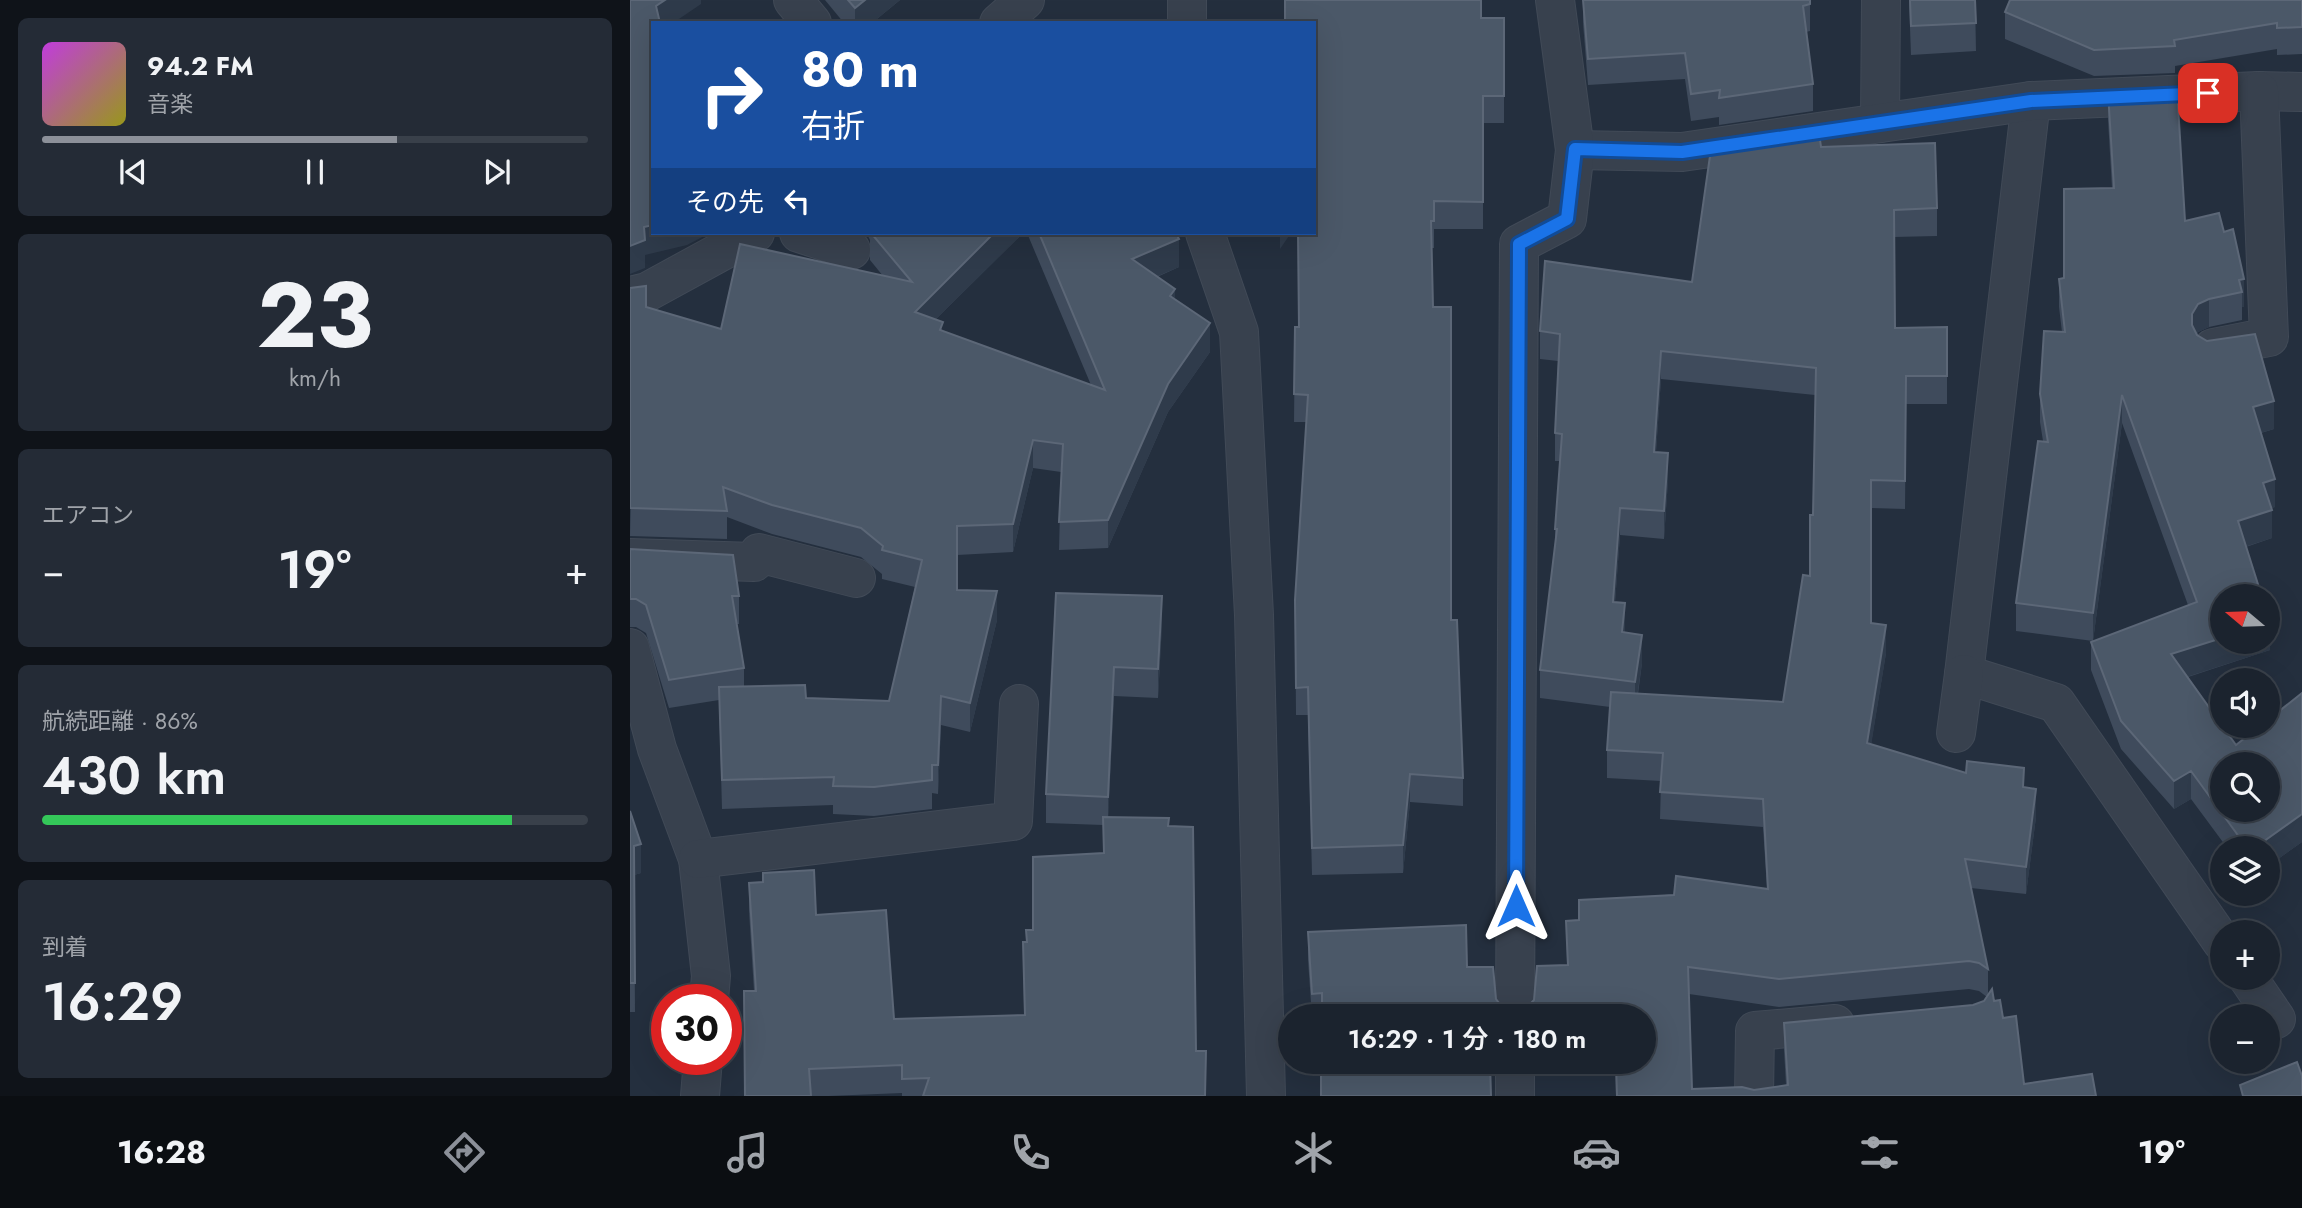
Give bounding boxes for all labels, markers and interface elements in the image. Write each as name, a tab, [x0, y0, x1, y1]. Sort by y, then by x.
text: 80 m	[801, 35, 919, 105]
text: 94.2 FM	[147, 47, 253, 85]
icon: right	[686, 49, 777, 140]
pin	[2178, 63, 2238, 123]
icon: arrive	[2189, 74, 2227, 112]
text: 音楽	[147, 87, 193, 121]
text: 右折	[801, 103, 865, 149]
icon: previous	[114, 153, 152, 191]
icon: pause	[296, 153, 334, 191]
icon: next	[478, 153, 516, 191]
icon: left	[778, 182, 816, 220]
text: その先	[686, 183, 764, 221]
text: 23	[257, 250, 373, 381]
text: km/h	[289, 361, 341, 395]
text: エアコン	[42, 498, 134, 532]
text: 19°	[278, 532, 352, 608]
text: −	[42, 543, 64, 598]
text: +	[565, 543, 588, 598]
north arrow	[2210, 584, 2280, 654]
map controls	[2210, 584, 2280, 1074]
button: sound	[2210, 668, 2280, 738]
text: 航続距離 · 86%	[42, 704, 198, 738]
text: 430 km	[42, 738, 226, 814]
button: search	[2210, 752, 2280, 822]
button: layers	[2210, 836, 2280, 906]
position arrow	[1479, 869, 1553, 943]
button: +	[2210, 920, 2280, 990]
text: 到着	[42, 930, 88, 964]
text: 16:29	[42, 964, 183, 1040]
speed limit sign: 30	[651, 984, 742, 1075]
button: −	[2210, 1004, 2280, 1074]
text: 16:29 · 1 分 · 180 m	[1348, 1020, 1586, 1058]
icon: directions	[440, 1128, 489, 1177]
icon: music	[723, 1128, 772, 1177]
icon: phone	[1006, 1128, 1055, 1177]
icon: climate	[1289, 1128, 1338, 1177]
icon: car	[1572, 1128, 1621, 1177]
icon: filters	[1855, 1128, 1904, 1177]
text: 16:28	[117, 1129, 206, 1175]
text: 19°	[2138, 1129, 2185, 1175]

